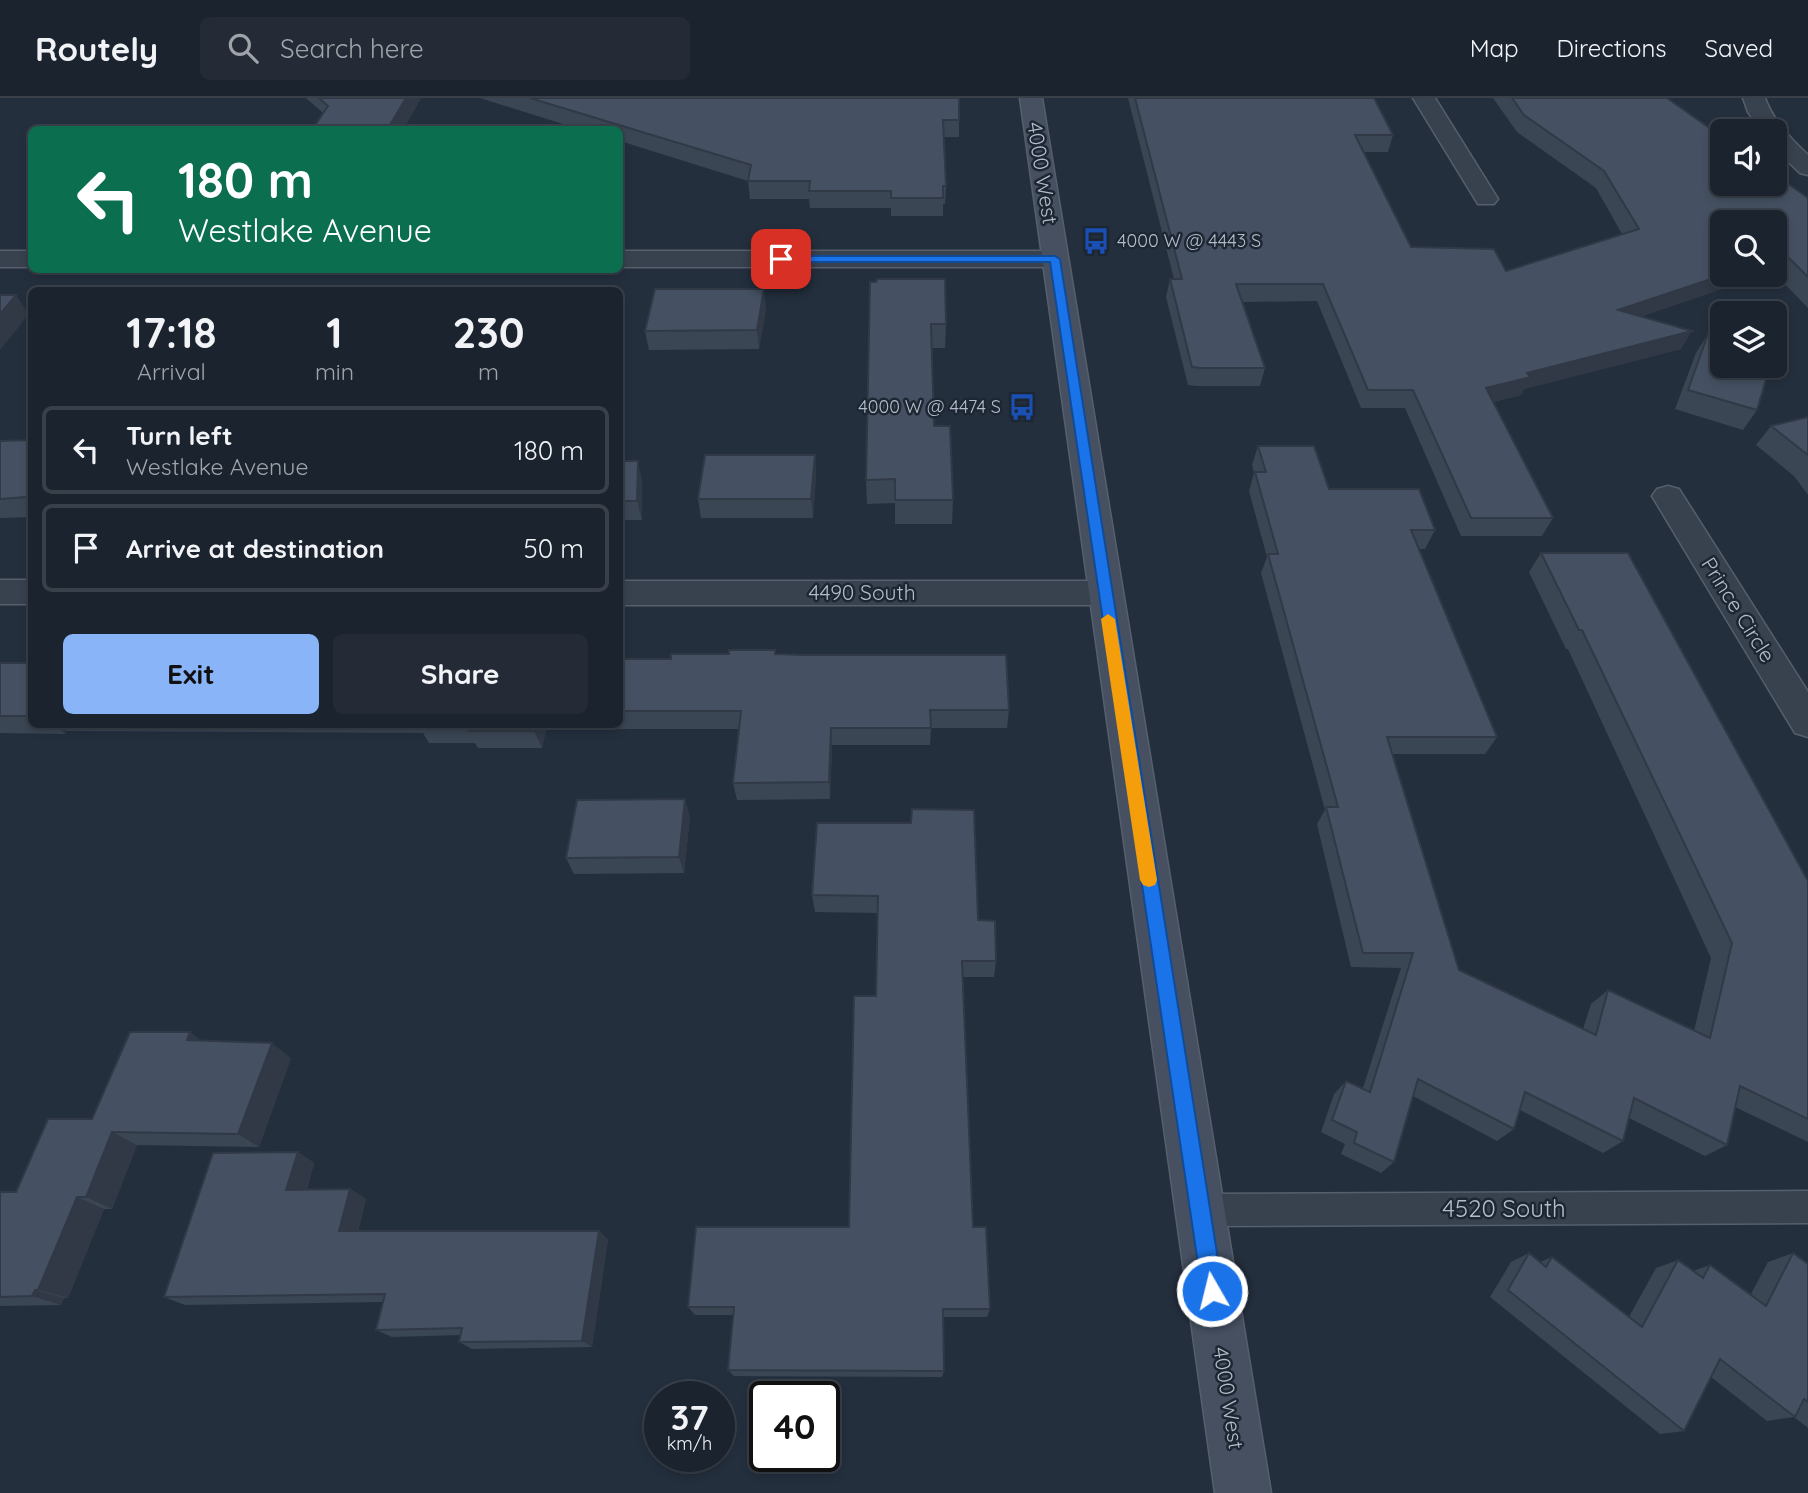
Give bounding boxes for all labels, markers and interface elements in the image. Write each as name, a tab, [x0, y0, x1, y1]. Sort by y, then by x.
search box	[200, 17, 690, 80]
text: Routely	[35, 28, 158, 69]
icon: search	[224, 29, 262, 67]
text: Search here	[280, 32, 424, 65]
text: Map	[1470, 33, 1519, 63]
text: Directions	[1557, 33, 1667, 63]
text: Saved	[1705, 33, 1773, 63]
map controls	[1710, 119, 1787, 378]
button: sound	[1710, 119, 1787, 196]
street label: 4000 West	[1022, 120, 1064, 226]
text: 180 m	[178, 149, 313, 210]
icon: left	[63, 154, 154, 245]
text: Westlake Avenue	[178, 210, 432, 250]
button: search	[1710, 210, 1787, 287]
bus stop icon: 4000 W @ 4443 S	[1081, 226, 1111, 256]
pin	[751, 229, 811, 289]
place label: 4000 W @ 4443 S	[1117, 229, 1261, 252]
icon: arrive	[762, 240, 800, 278]
button: layers	[1710, 301, 1787, 378]
text: 17:18	[126, 306, 217, 359]
text: 1	[326, 306, 343, 359]
text: 230	[452, 306, 525, 359]
text: Arrival	[137, 357, 206, 386]
text: min	[315, 357, 354, 386]
text: m	[478, 357, 499, 386]
bus stop icon: 4000 W @ 4474 S	[1007, 392, 1037, 422]
place label: 4000 W @ 4474 S	[858, 395, 1001, 418]
text: Turn left	[126, 419, 233, 452]
icon: left	[67, 431, 105, 469]
text: 180 m	[514, 434, 584, 467]
text: Westlake Avenue	[126, 452, 308, 481]
icon: arrive	[67, 529, 105, 567]
text: Arrive at destination	[126, 532, 384, 565]
text: 50 m	[524, 532, 584, 565]
street label: Prince Circle	[1696, 552, 1781, 667]
street label: 4490 South	[808, 579, 916, 605]
button: Exit	[63, 634, 319, 714]
button: Share	[333, 634, 588, 714]
street label: 4520 South	[1442, 1193, 1566, 1223]
position arrow	[1175, 1254, 1249, 1328]
street label: 4000 West	[1208, 1345, 1250, 1451]
speed limit sign: 40	[749, 1381, 840, 1472]
text: 37	[670, 1395, 709, 1439]
text: km/h	[667, 1432, 712, 1455]

